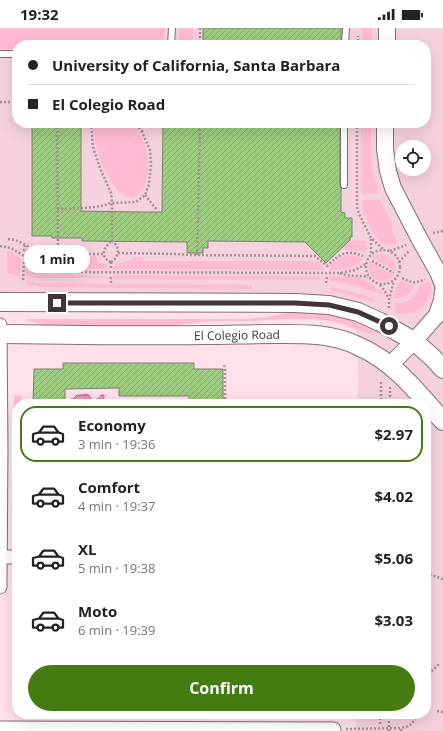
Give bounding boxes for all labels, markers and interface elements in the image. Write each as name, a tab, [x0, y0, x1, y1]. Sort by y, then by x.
text: 19:32	[20, 4, 59, 24]
text: University of California, Santa Barbara	[52, 55, 340, 75]
text: El Colegio Road	[52, 94, 165, 114]
map controls	[395, 140, 431, 176]
button: locate	[395, 140, 431, 176]
callout: 1 min	[24, 245, 90, 273]
text: 1 min	[39, 250, 75, 268]
route end	[48, 294, 66, 312]
route start	[380, 317, 398, 335]
street label: El Colegio Road	[194, 325, 280, 344]
text: Economy	[78, 415, 146, 435]
icon: car	[30, 416, 66, 452]
text: $2.97	[374, 424, 413, 444]
text: 3 min · 19:36	[78, 435, 155, 453]
text: Comfort	[78, 477, 140, 497]
icon: car	[30, 478, 66, 514]
text: $4.02	[374, 486, 413, 506]
text: 4 min · 19:37	[78, 497, 155, 515]
text: XL	[78, 539, 96, 559]
icon: car	[30, 540, 66, 576]
text: $5.06	[374, 548, 413, 568]
text: 5 min · 19:38	[78, 559, 155, 577]
text: Moto	[78, 601, 117, 621]
icon: car	[30, 602, 66, 638]
text: $3.03	[374, 610, 413, 630]
text: 6 min · 19:39	[78, 621, 155, 639]
button: Confirm	[28, 665, 415, 711]

